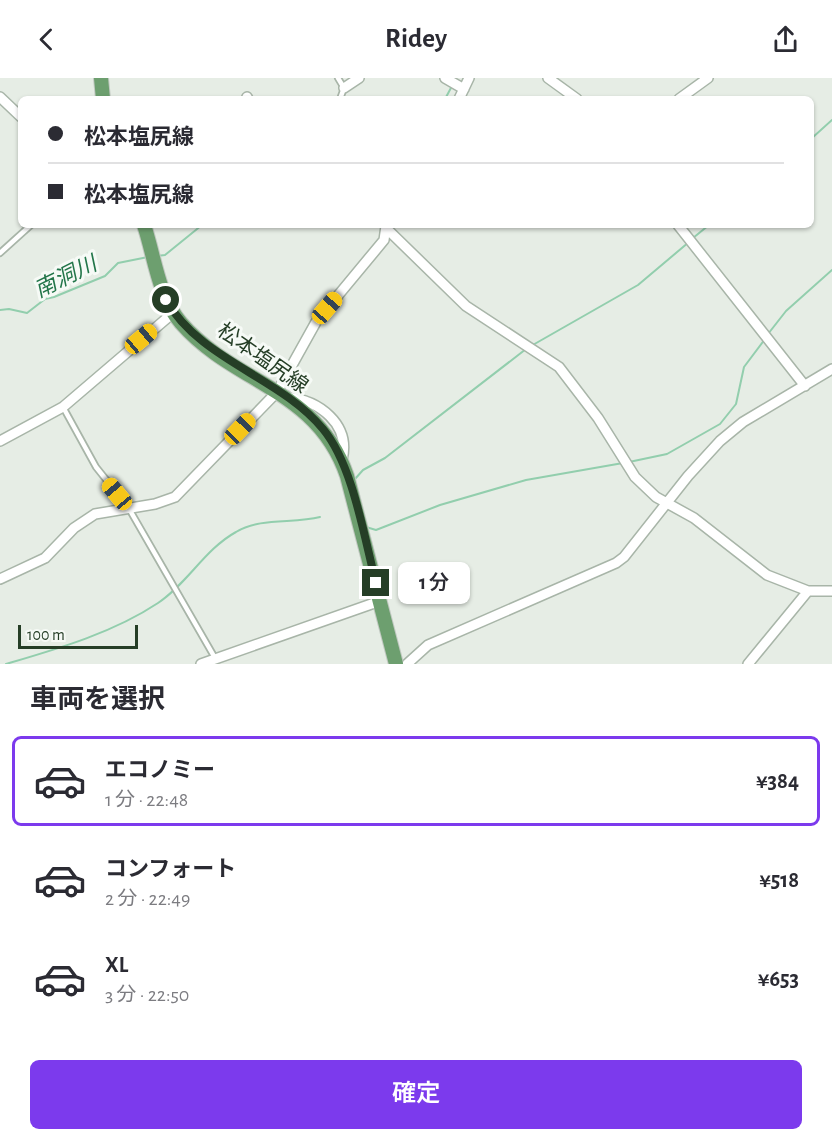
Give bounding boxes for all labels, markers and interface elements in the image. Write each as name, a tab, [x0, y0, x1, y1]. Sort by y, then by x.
icon: back	[30, 23, 63, 56]
icon: share	[769, 23, 802, 56]
text: Ridey	[385, 25, 447, 52]
text: 松本塩尻線	[84, 126, 194, 148]
text: 松本塩尻線	[84, 184, 194, 206]
water label: 南洞川	[31, 251, 102, 301]
route start	[152, 286, 179, 313]
car	[308, 289, 346, 327]
street label: 松本塩尻線	[214, 319, 312, 397]
car	[121, 321, 161, 357]
car	[221, 410, 259, 448]
car	[99, 474, 135, 514]
callout: 1 分	[397, 562, 469, 604]
route end	[362, 569, 389, 596]
text: 1 分	[419, 573, 449, 593]
scale bar	[18, 622, 138, 650]
text: 100 m	[27, 627, 65, 643]
text: 車両を選択	[30, 686, 165, 713]
icon: car	[33, 754, 87, 808]
text: エコノミー	[105, 759, 215, 781]
text: ¥384	[756, 770, 799, 792]
text: 1 分 · 22:48	[105, 790, 188, 810]
icon: car	[33, 853, 87, 907]
text: コンフォート	[105, 858, 236, 880]
text: ¥518	[759, 869, 799, 891]
text: 2 分 · 22:49	[105, 889, 190, 909]
icon: car	[33, 952, 87, 1006]
text: XL	[105, 954, 128, 976]
text: ¥653	[758, 968, 799, 990]
text: 3 分 · 22:50	[105, 985, 189, 1005]
button: 確定	[30, 1060, 802, 1129]

